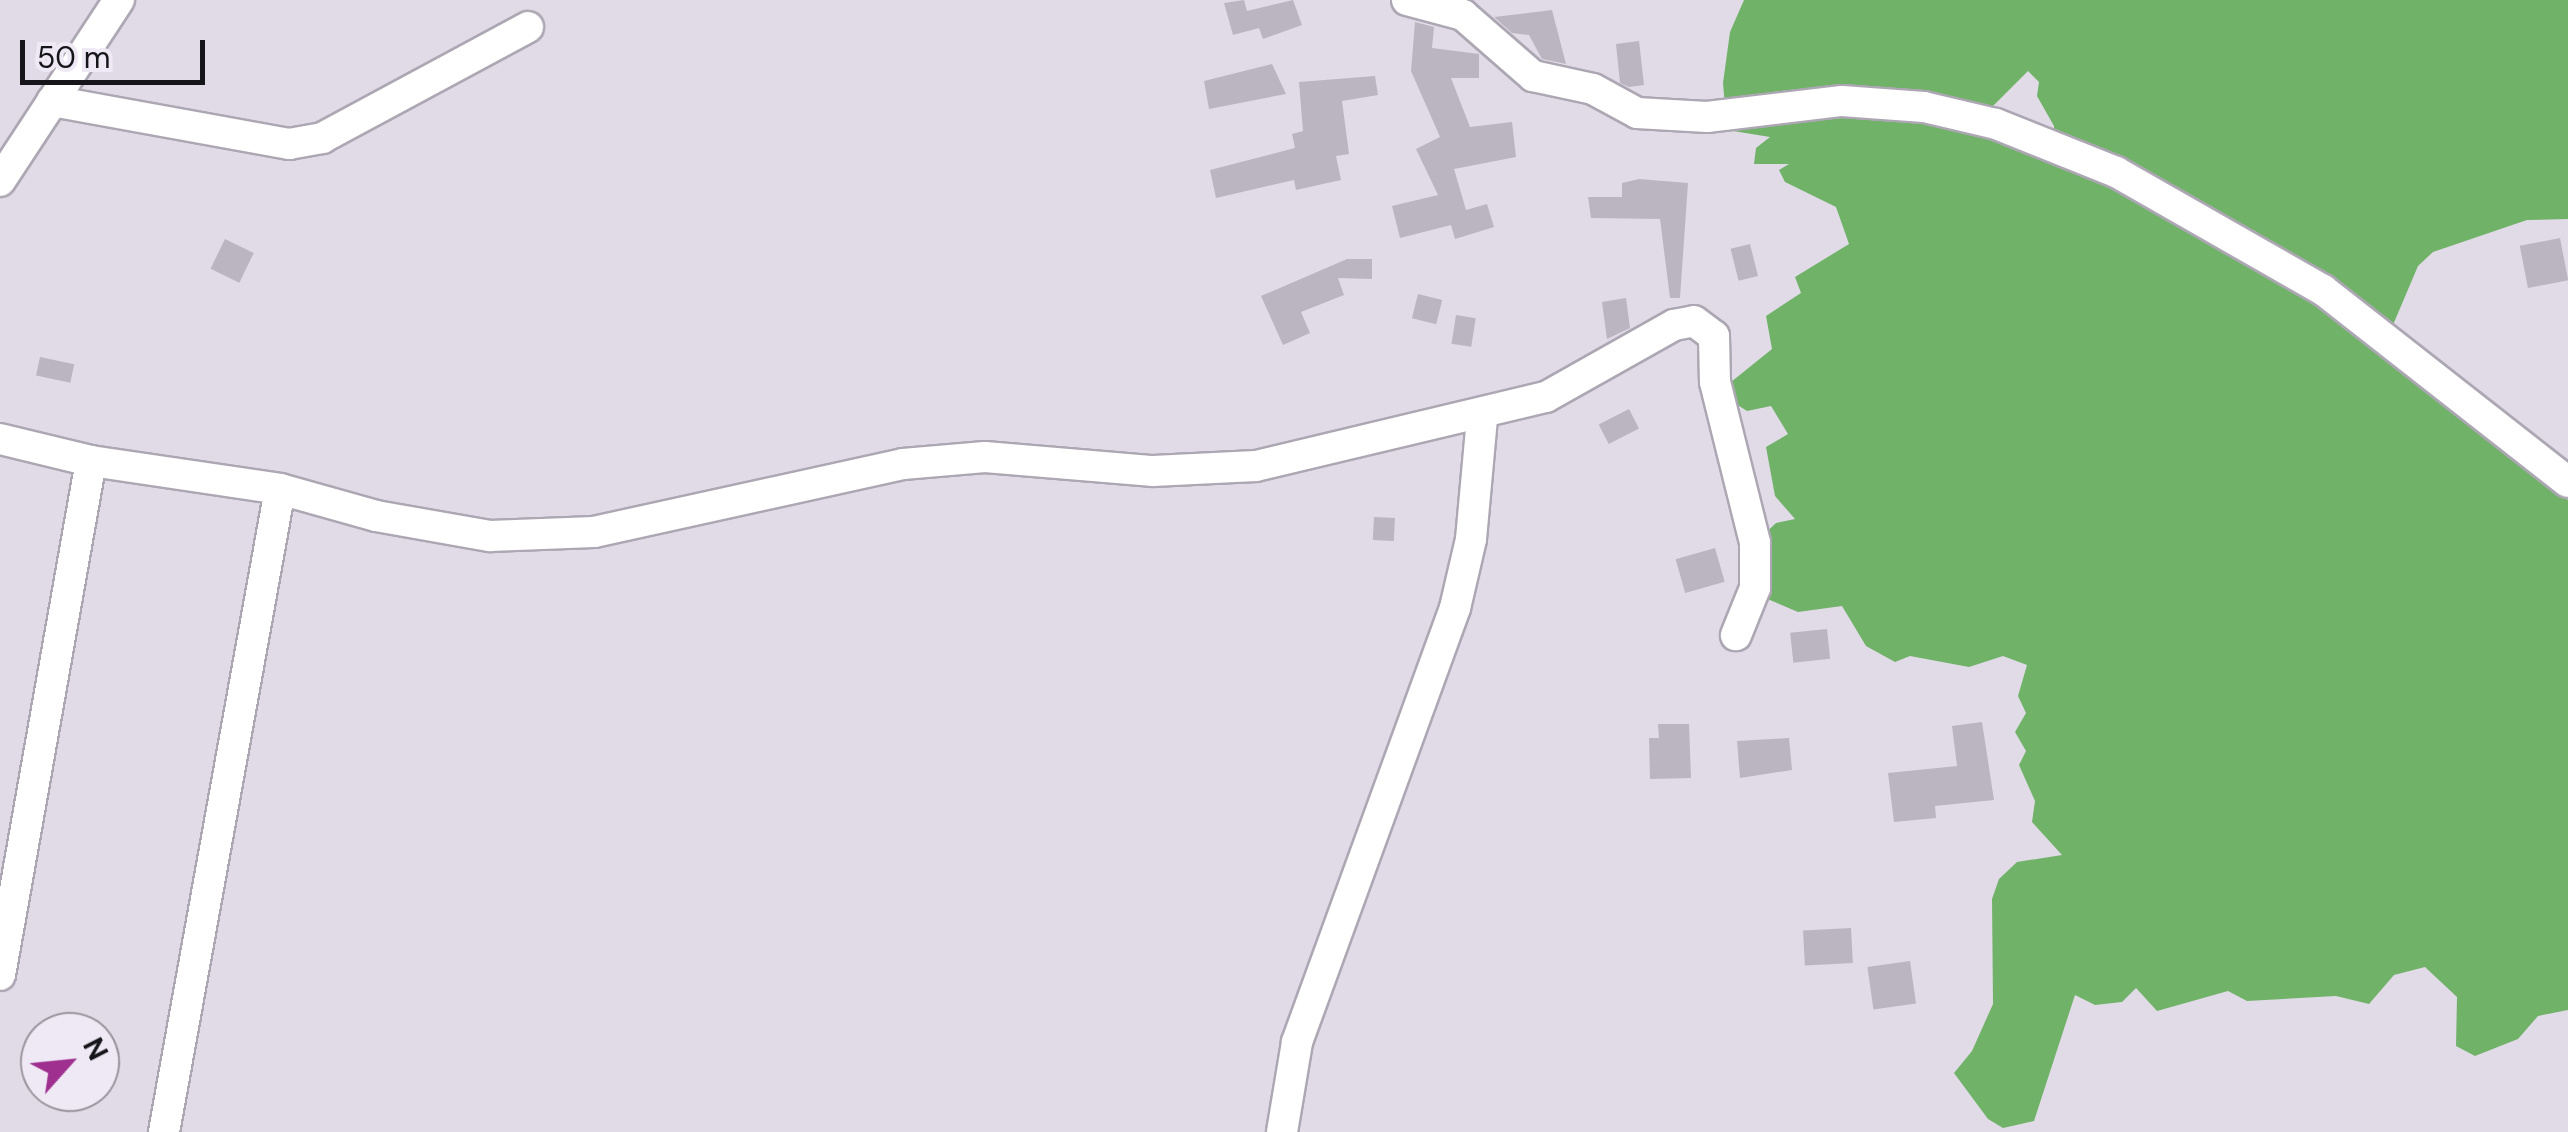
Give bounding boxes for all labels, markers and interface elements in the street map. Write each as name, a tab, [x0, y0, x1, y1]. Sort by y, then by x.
scale bar	[25, 20, 210, 82]
text: 50 m	[37, 38, 111, 77]
north arrow	[20, 1012, 120, 1112]
text: N	[74, 1032, 117, 1067]

